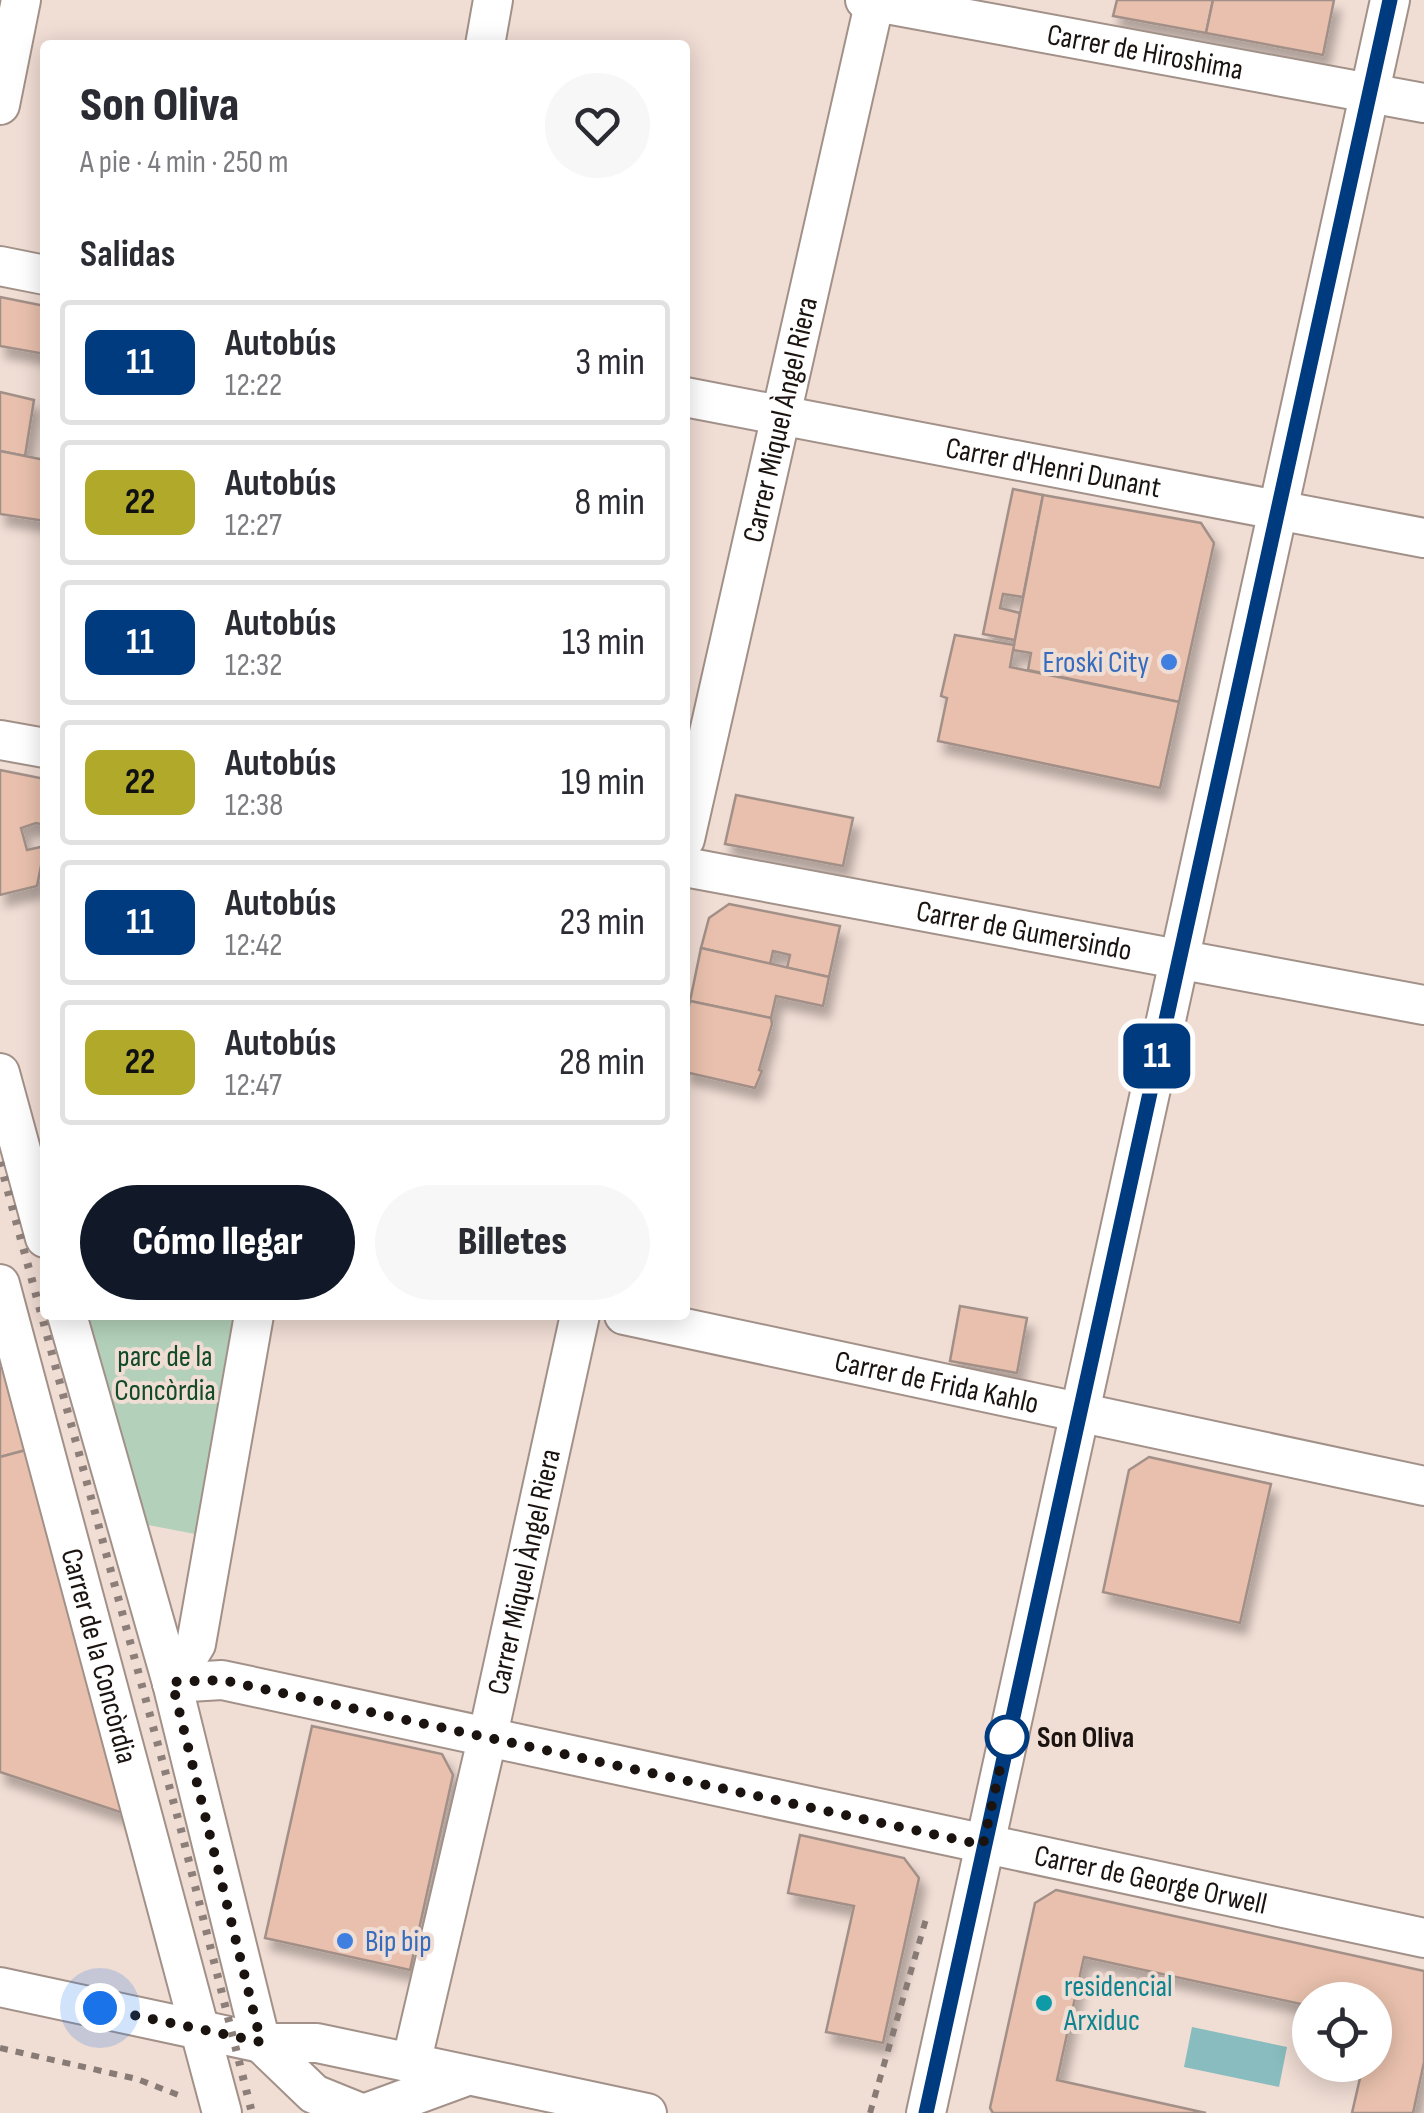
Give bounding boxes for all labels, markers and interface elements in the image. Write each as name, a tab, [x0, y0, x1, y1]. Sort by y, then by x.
street label: Carrer de Hiroshima	[1044, 17, 1246, 88]
button: heart	[545, 73, 650, 178]
text: Son Oliva	[80, 77, 239, 134]
text: A pie · 4 min · 250 m	[80, 143, 289, 182]
text: Salidas	[80, 232, 175, 277]
street label: Carrer Miquel Àngel Riera	[736, 294, 826, 546]
text: Autobús	[225, 321, 336, 366]
text: 3 min	[575, 340, 645, 385]
text: 11	[126, 341, 154, 384]
text: 12:22	[225, 366, 282, 405]
street label: Carrer d'Henri Dunant	[943, 430, 1164, 506]
text: Autobús	[225, 461, 336, 506]
text: 8 min	[575, 480, 645, 525]
text: 22	[125, 481, 155, 524]
text: 12:27	[225, 506, 282, 545]
text: Autobús	[225, 601, 336, 646]
text: 13 min	[562, 620, 645, 665]
text: 11	[126, 621, 154, 664]
place label: Eroski City	[1043, 645, 1149, 681]
text: 12:32	[225, 646, 282, 685]
marker: Eroski City	[1158, 651, 1180, 673]
text: Autobús	[225, 741, 336, 786]
text: 19 min	[561, 760, 645, 805]
text: 22	[125, 761, 155, 804]
text: 12:38	[225, 786, 283, 825]
text: Autobús	[225, 881, 336, 926]
street label: Carrer de Gumersindo	[913, 894, 1135, 969]
text: 23 min	[560, 900, 645, 945]
text: 11	[126, 901, 154, 944]
text: 12:42	[225, 926, 283, 965]
text: Autobús	[225, 1021, 336, 1066]
line badge: 11	[1112, 1024, 1202, 1088]
text: 11	[1143, 1035, 1171, 1078]
text: 28 min	[559, 1040, 645, 1085]
text: 22	[125, 1041, 155, 1084]
text: 12:47	[225, 1066, 282, 1105]
button: Cómo llegar	[80, 1185, 355, 1300]
button: Billetes	[375, 1185, 650, 1300]
park label: parc de la Concòrdia	[114, 1339, 216, 1409]
street label: Carrer de Frida Kahlo	[832, 1344, 1042, 1422]
street label: Carrer Miquel Àngel Riera	[480, 1446, 569, 1698]
street label: Carrer de la Concòrdia	[53, 1545, 145, 1767]
marker: Son Oliva	[986, 1716, 1028, 1758]
place label: Son Oliva	[1037, 1720, 1134, 1756]
street label: Carrer de George Orwell	[1031, 1838, 1270, 1923]
place label: Bip bip	[365, 1924, 432, 1960]
marker: Bip bip	[334, 1930, 356, 1952]
place label: residencial Arxiduc	[1063, 1969, 1173, 2039]
map controls	[1292, 1982, 1392, 2082]
button: locate	[1292, 1982, 1392, 2082]
your location	[75, 1983, 125, 2033]
marker: residencial Arxiduc	[1033, 1992, 1055, 2014]

